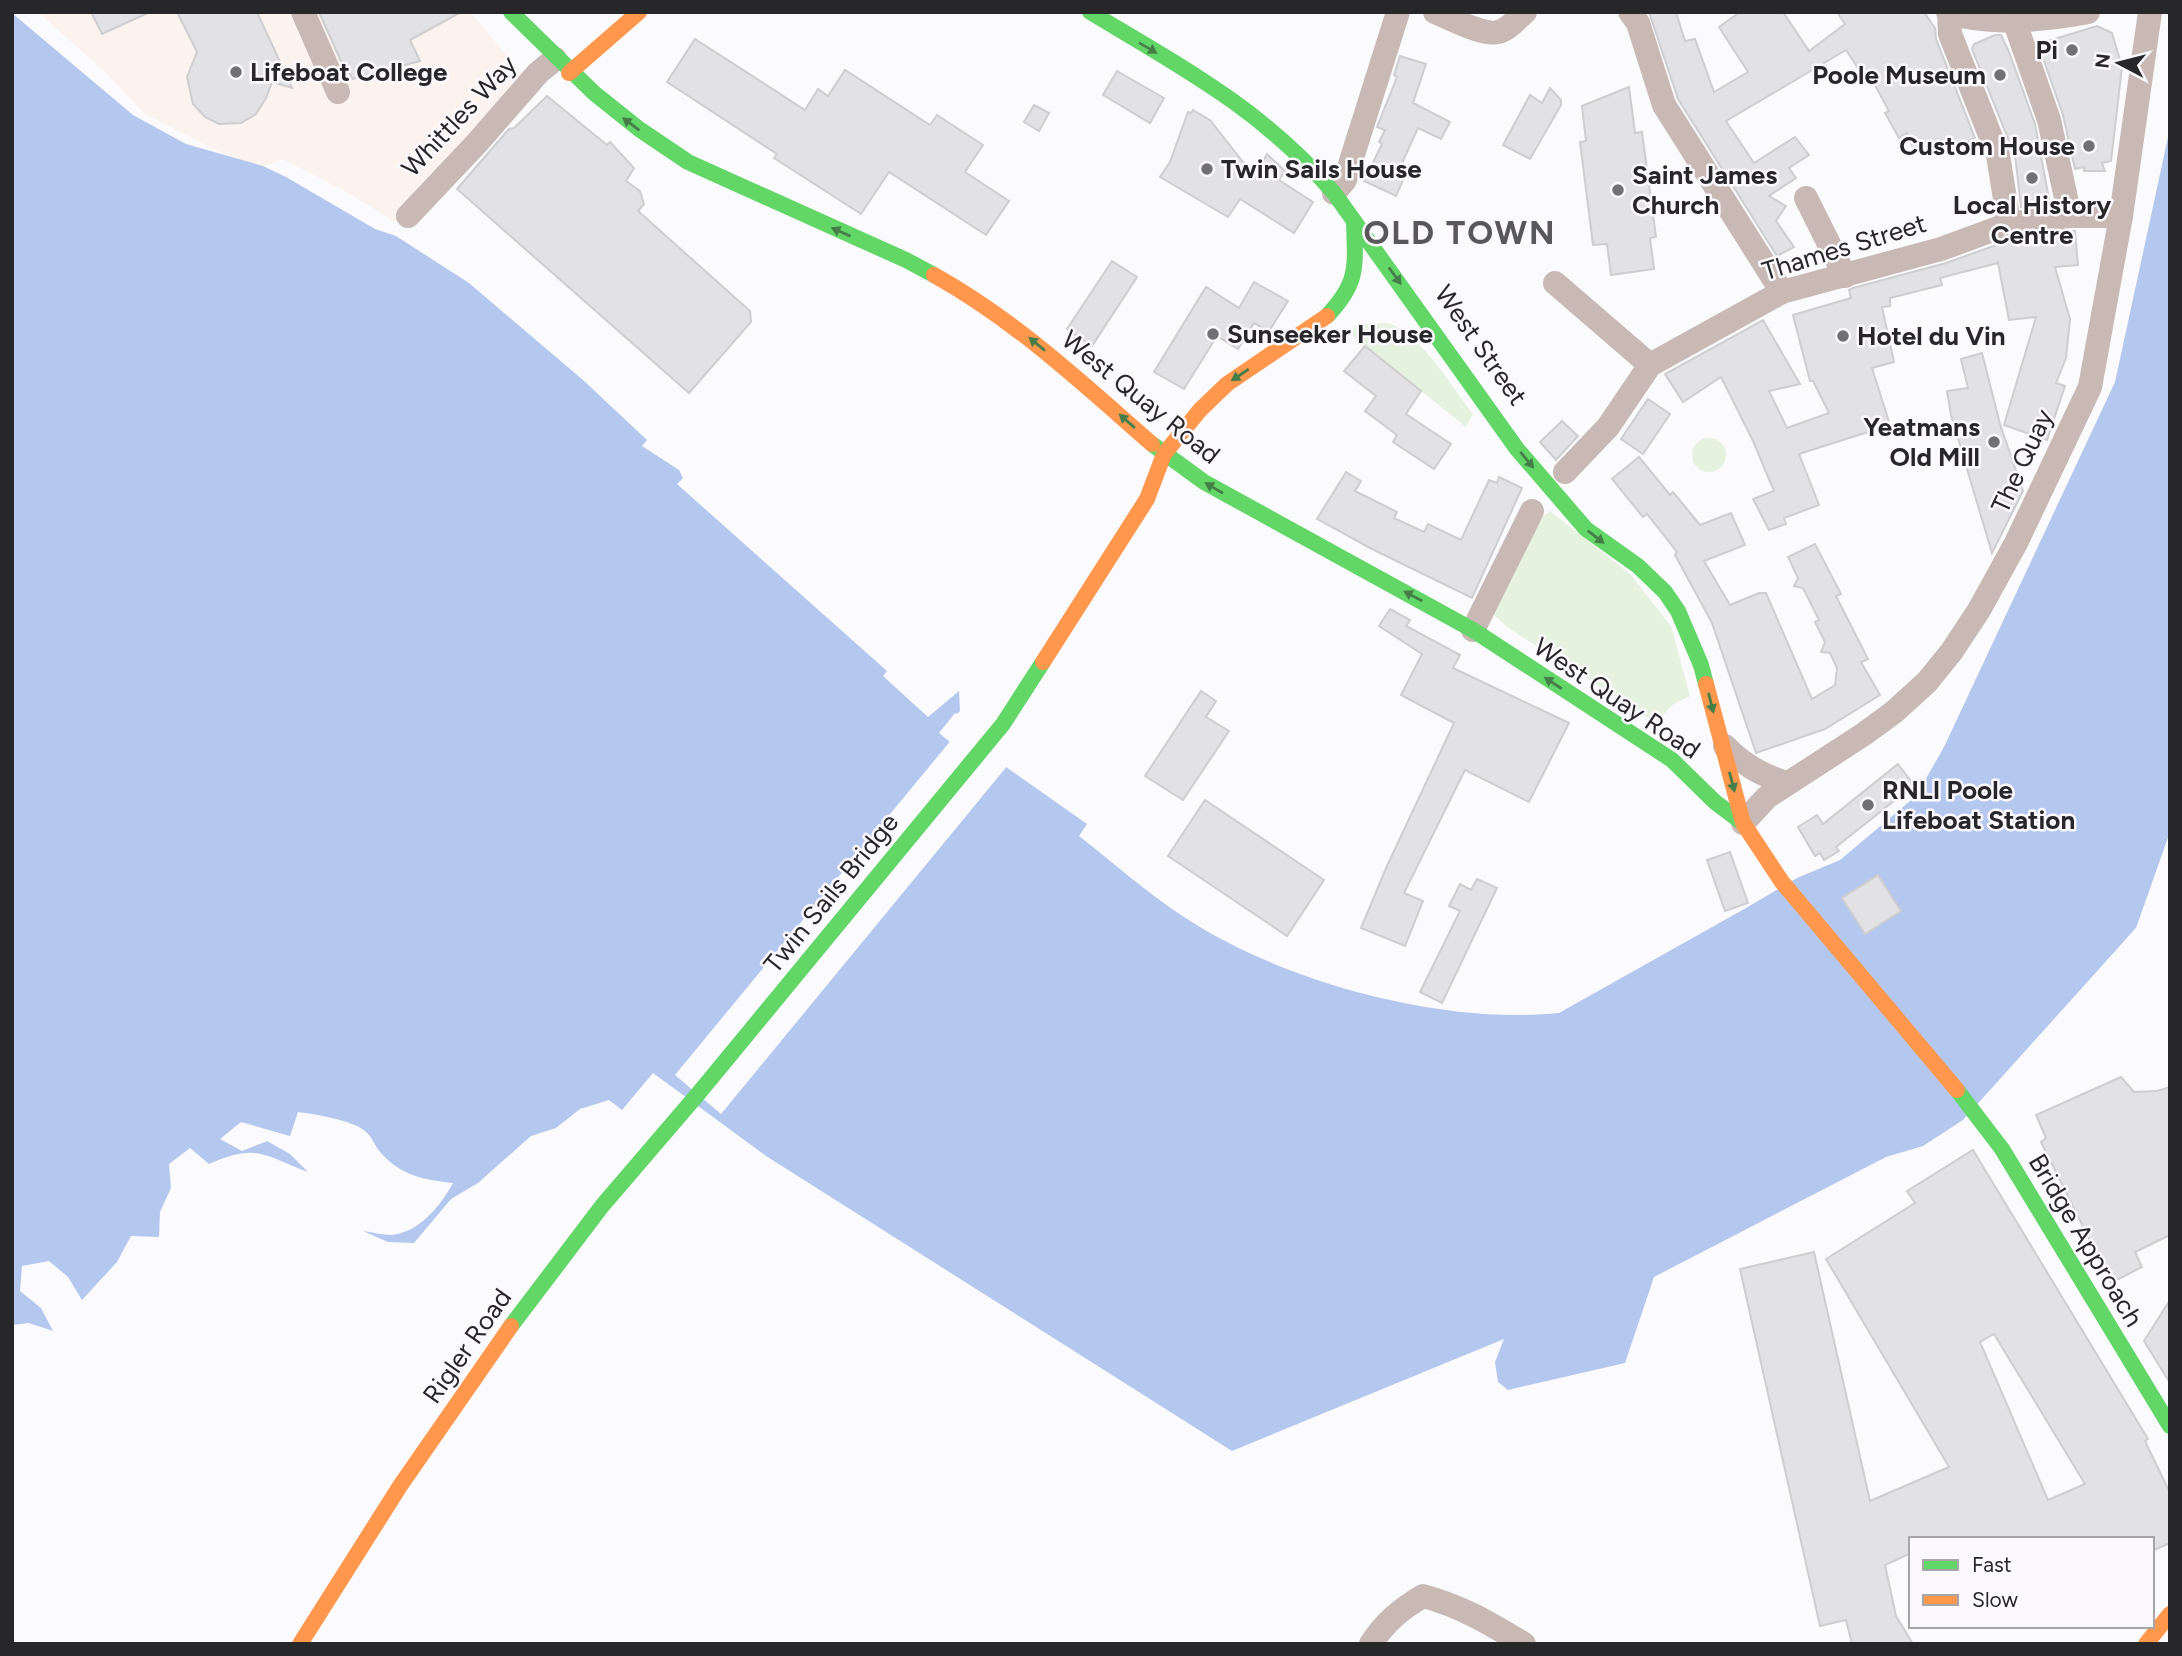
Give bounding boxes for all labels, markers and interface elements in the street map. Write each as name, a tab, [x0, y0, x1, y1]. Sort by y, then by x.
north arrow	[2084, 28, 2154, 98]
place label: Pi	[2036, 34, 2058, 66]
one-way arrow	[1138, 41, 1158, 54]
marker: Pi	[2064, 42, 2080, 58]
street label: Whittles Way	[395, 48, 524, 183]
text: N	[2090, 52, 2115, 70]
place label: Lifeboat College	[250, 56, 447, 88]
place label: Poole Museum	[1812, 59, 1986, 91]
marker: Lifeboat College	[228, 64, 244, 80]
marker: Poole Museum	[1992, 67, 2008, 83]
one-way arrow	[622, 117, 640, 131]
place label: Custom House	[1899, 130, 2075, 162]
marker: Custom House	[2081, 138, 2097, 154]
place label: Twin Sails House	[1221, 153, 1422, 185]
place label: Saint James Church	[1632, 159, 1777, 221]
marker: Twin Sails House	[1199, 161, 1215, 177]
marker: Local History Centre	[2024, 170, 2040, 186]
marker: Saint James Church	[1610, 182, 1626, 198]
place label: Local History Centre	[1953, 189, 2111, 251]
street label: Thames Street	[1758, 207, 1930, 287]
district label: OLD TOWN	[1363, 213, 1557, 252]
one-way arrow	[830, 226, 851, 237]
one-way arrow	[1387, 266, 1402, 284]
street label: West Street	[1428, 279, 1534, 411]
place label: Sunseeker House	[1227, 318, 1433, 350]
place label: Hotel du Vin	[1857, 320, 2006, 352]
street label: West Quay Road	[1055, 323, 1227, 471]
marker: Sunseeker House	[1205, 326, 1221, 342]
marker: Hotel du Vin	[1835, 328, 1851, 344]
one-way arrow	[1029, 337, 1046, 352]
one-way arrow	[1231, 368, 1249, 382]
street label: The Quay	[1984, 404, 2060, 518]
place label: Yeatmans Old Mill	[1863, 411, 1980, 473]
one-way arrow	[1118, 413, 1136, 429]
marker: Yeatmans Old Mill	[1986, 434, 2002, 450]
one-way arrow	[1519, 452, 1534, 469]
one-way arrow	[1204, 482, 1223, 494]
one-way arrow	[1587, 529, 1605, 544]
one-way arrow	[1403, 591, 1423, 603]
street label: West Quay Road	[1528, 630, 1706, 766]
one-way arrow	[1544, 677, 1563, 690]
one-way arrow	[1706, 692, 1717, 714]
one-way arrow	[1727, 772, 1737, 793]
place label: RNLI Poole Lifeboat Station	[1882, 774, 2075, 836]
marker: RNLI Poole Lifeboat Station	[1860, 797, 1876, 813]
street label: Twin Sails Bridge	[757, 807, 905, 979]
street label: Bridge Approach	[2022, 1148, 2150, 1332]
street label: Rigler Road	[416, 1283, 518, 1409]
legend	[1909, 1537, 2154, 1628]
text: Fast	[1972, 1552, 2012, 1577]
text: Slow	[1972, 1587, 2018, 1612]

